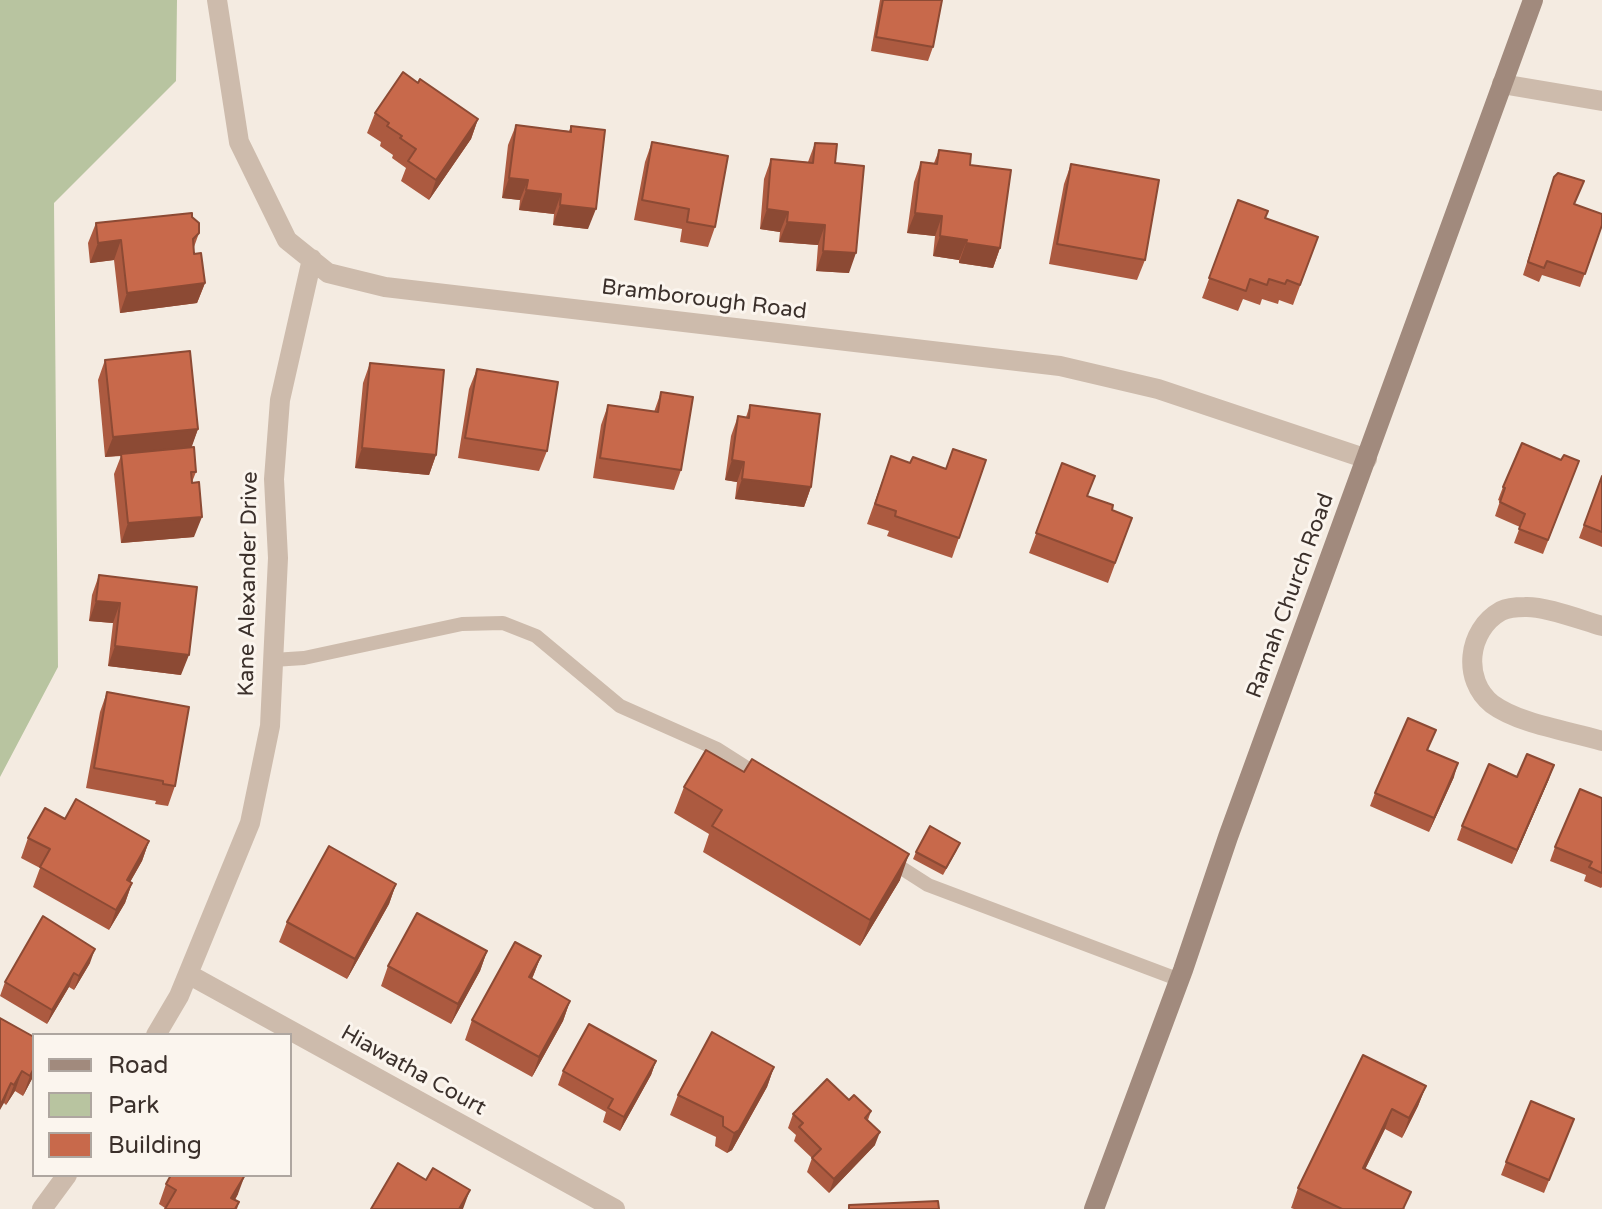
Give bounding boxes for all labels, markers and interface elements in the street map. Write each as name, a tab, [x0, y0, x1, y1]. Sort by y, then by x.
street label: Bramborough Road	[600, 274, 808, 326]
street label: Kane Alexander Drive	[234, 471, 264, 697]
street label: Ramah Church Road	[1242, 490, 1340, 702]
street label: Hiawatha Court	[336, 1020, 490, 1122]
legend	[32, 1033, 292, 1177]
text: Road	[108, 1051, 168, 1080]
text: Park	[108, 1091, 159, 1120]
text: Building	[108, 1131, 202, 1160]

